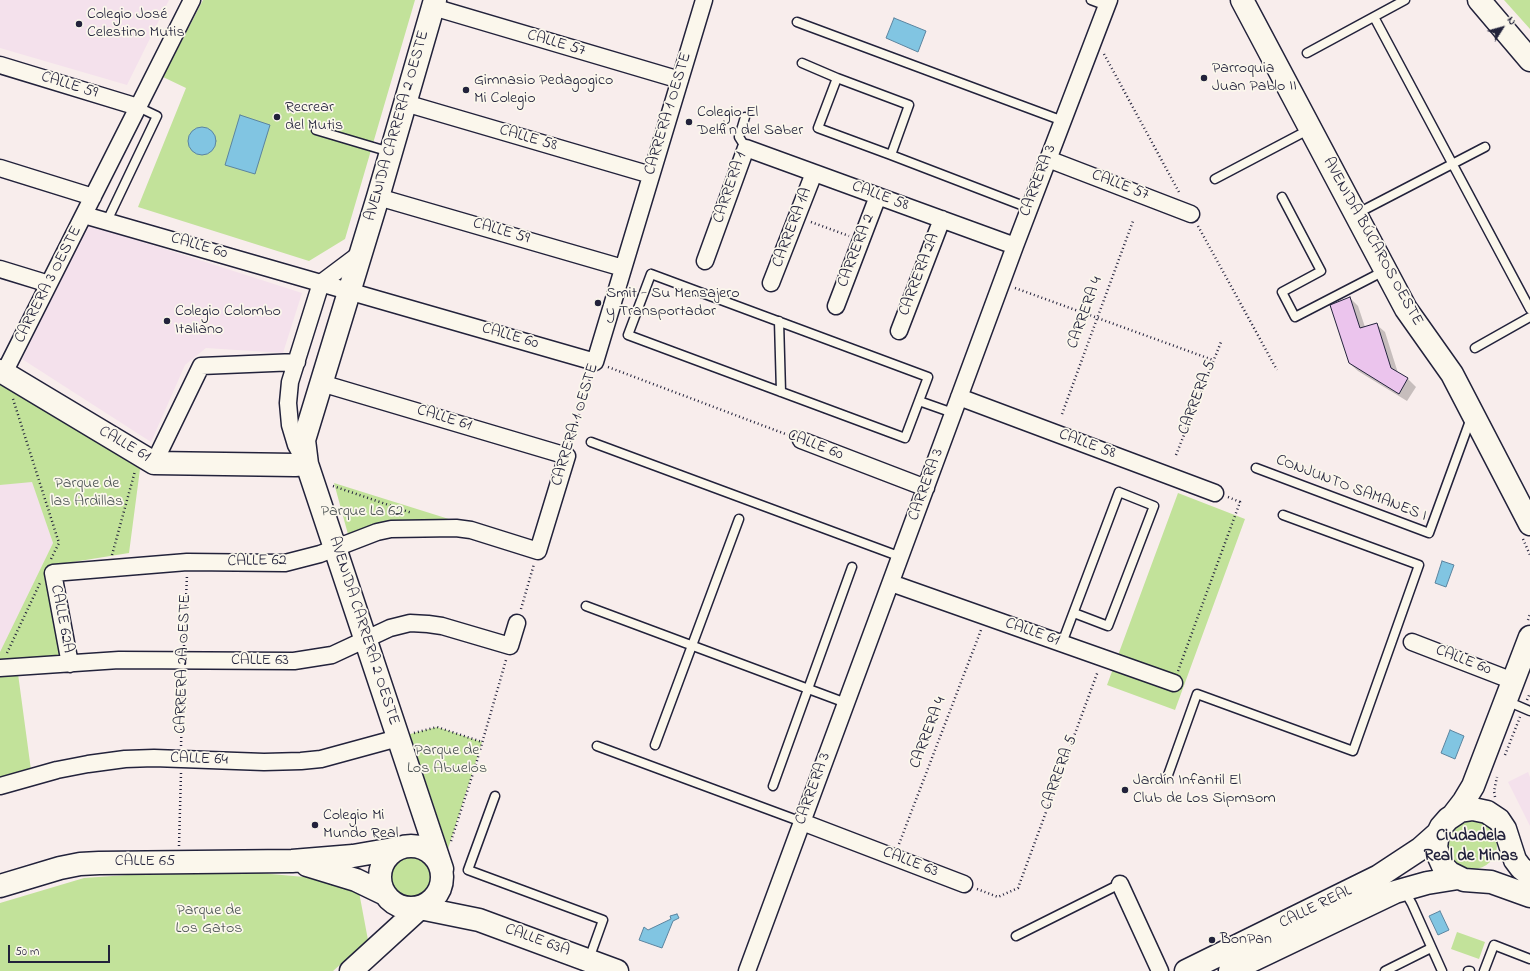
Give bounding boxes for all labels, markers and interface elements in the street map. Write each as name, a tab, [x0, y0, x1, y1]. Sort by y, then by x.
place label: Colegio José Celestino Mutis	[87, 5, 185, 43]
north arrow	[1482, 8, 1522, 48]
text: N	[1503, 13, 1520, 29]
marker: Colegio José Celestino Mutis	[74, 19, 84, 29]
street label: CALLE 57	[525, 27, 587, 61]
street label: AVENIDA CARRERA 2 OESTE	[362, 29, 434, 223]
street label: CARRERA 1 OESTE	[641, 50, 697, 178]
place label: Parroquia Juan Pablo II	[1212, 59, 1297, 97]
street label: CALLE 59	[38, 68, 100, 104]
place label: Gimnasio Pedagogico Mi Colegio	[474, 71, 613, 109]
marker: Parroquia Juan Pablo II	[1199, 73, 1209, 83]
marker: Gimnasio Pedagogico Mi Colegio	[461, 85, 471, 95]
place label: Recrear del Mutis	[285, 98, 343, 136]
place label: Colegio El Delfin del Saber	[697, 103, 803, 141]
marker: Recrear del Mutis	[272, 112, 282, 122]
marker: Colegio El Delfin del Saber	[684, 117, 694, 127]
street label: CALLE 58	[497, 122, 559, 156]
street label: CARRERA 3	[1017, 142, 1061, 220]
street label: CARRERA 1	[710, 150, 752, 226]
street label: AVENIDA BÚCAROS OESTE	[1318, 154, 1426, 330]
street label: CALLE 57	[1089, 166, 1151, 206]
street label: CALLE 58	[849, 178, 911, 216]
street label: CARRERA 1A	[769, 185, 817, 271]
street label: CARRERA 2	[834, 212, 880, 290]
street label: CALLE 59	[470, 215, 532, 249]
street label: CARRERA 3 OESTE	[11, 223, 87, 347]
street label: CALLE 60	[168, 230, 230, 264]
street label: CARRERA 2A	[896, 231, 944, 319]
street label: CARRERA 4	[1064, 274, 1108, 352]
place label: Smit - Su Mensajero y Transportador	[606, 284, 740, 322]
marker: Smit - Su Mensajero y Transportador	[593, 298, 603, 308]
place label: Colegio Colombo Italiano	[175, 302, 281, 340]
marker: Colegio Colombo Italiano	[162, 316, 172, 326]
street label: CALLE 60	[479, 320, 541, 354]
street label: CARRERA 5	[1175, 358, 1221, 438]
street label: CARRERA 1 OESTE	[548, 361, 604, 489]
street label: CALLE 61	[414, 402, 474, 436]
street label: CALLE 61	[95, 423, 153, 467]
street label: CALLE 58	[1056, 426, 1118, 464]
street label: CALLE 60	[784, 427, 846, 465]
street label: CARRERA 3	[905, 446, 949, 524]
street label: CONJUNTO SAMANES I	[1273, 451, 1429, 527]
park label: Parque de las Ardillas	[51, 474, 123, 512]
park label: Parque La 62	[321, 502, 403, 522]
street label: AVENIDA CARRERA 2 OESTE	[323, 534, 403, 728]
street label: CALLE 62	[227, 552, 287, 572]
street label: CALLE 62A	[45, 583, 77, 655]
street label: CARRERA 2A OESTE	[172, 594, 196, 734]
street label: CALLE 61	[1002, 615, 1062, 651]
street label: CALLE 60	[1432, 642, 1494, 680]
street label: CALLE 63	[231, 651, 289, 671]
street label: CARRERA 4	[907, 694, 951, 772]
street label: CARRERA 5	[1038, 733, 1082, 813]
park label: Parque de Los Abuelos	[407, 741, 487, 779]
street label: CALLE 64	[170, 749, 228, 771]
street label: CARRERA 3	[792, 750, 836, 828]
place label: Jardín Infantil El Club de Los Sipmsom	[1133, 771, 1276, 809]
marker: Jardín Infantil El Club de Los Sipmsom	[1120, 785, 1130, 795]
place label: Colegio Mi Mundo Real	[323, 806, 398, 844]
marker: Colegio Mi Mundo Real	[310, 820, 320, 830]
district label: Ciudadela Real de Minas	[1424, 827, 1518, 867]
street label: CALLE 63	[880, 844, 940, 882]
street label: CALLE 65	[115, 852, 175, 872]
street label: CALLE REAL	[1277, 882, 1355, 934]
park label: Parque de Los Gatos	[176, 901, 242, 939]
street label: CALLE 63A	[502, 920, 572, 962]
place label: BonPan	[1220, 930, 1272, 950]
marker: BonPan	[1207, 935, 1217, 945]
scale bar	[10, 937, 112, 963]
text: 50 m	[15, 943, 39, 961]

